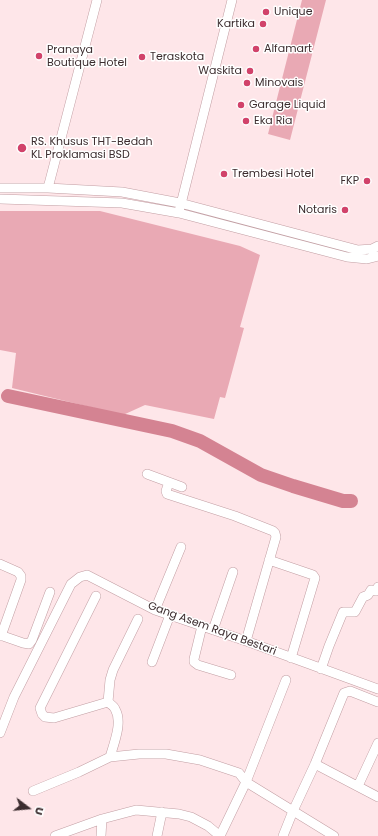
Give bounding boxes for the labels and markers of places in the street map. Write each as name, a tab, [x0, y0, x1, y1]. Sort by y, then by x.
place label: Unique	[274, 5, 312, 19]
marker: Unique	[261, 7, 271, 17]
place label: Kartika	[217, 17, 255, 31]
marker: Kartika	[258, 19, 268, 29]
place label: Alfamart	[264, 42, 312, 56]
place label: Pranaya Boutique Hotel	[47, 43, 127, 69]
marker: Alfamart	[251, 44, 261, 54]
place label: Teraskota	[150, 50, 204, 64]
marker: Pranaya Boutique Hotel	[34, 51, 44, 61]
marker: Teraskota	[137, 52, 147, 62]
place label: Waskita	[198, 64, 242, 78]
marker: Waskita	[245, 66, 255, 76]
place label: Minovais	[255, 76, 303, 90]
marker: Minovais	[242, 78, 252, 88]
place label: Garage Liquid	[249, 98, 326, 112]
marker: Garage Liquid	[236, 100, 246, 110]
place label: Eka Ria	[254, 114, 293, 128]
marker: Eka Ria	[241, 116, 251, 126]
place label: RS. Khusus THT-Bedah KL Proklamasi BSD	[31, 135, 153, 161]
marker: RS. Khusus THT-Bedah KL Proklamasi BSD	[16, 142, 28, 154]
place label: Trembesi Hotel	[232, 167, 314, 181]
marker: Trembesi Hotel	[219, 169, 229, 179]
place label: FKP	[340, 174, 359, 188]
marker: FKP	[362, 176, 372, 186]
place label: Notaris	[298, 203, 337, 217]
marker: Notaris	[340, 205, 350, 215]

